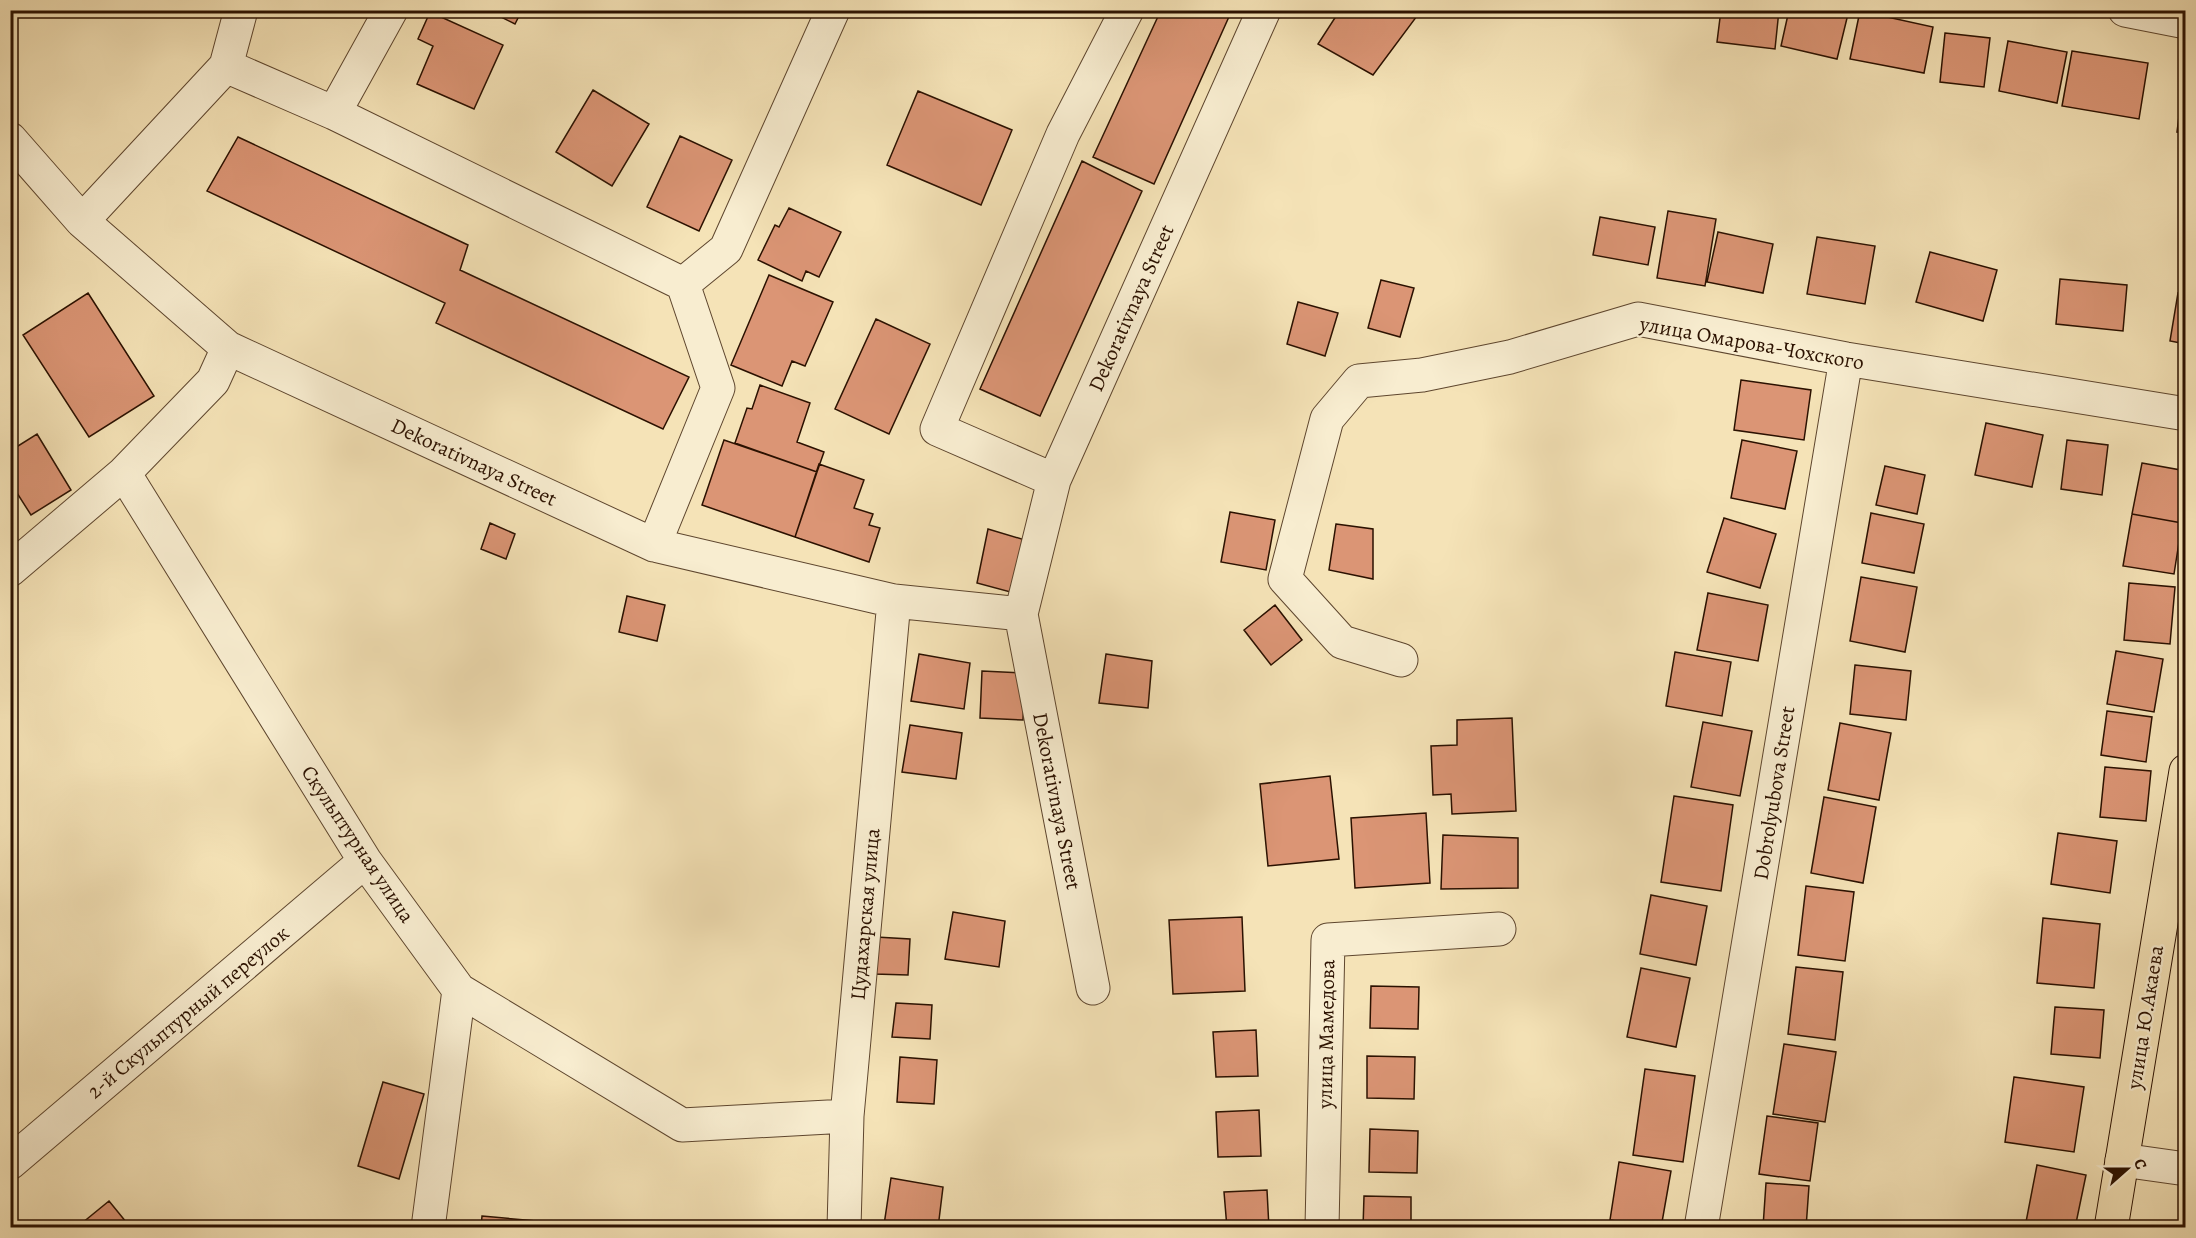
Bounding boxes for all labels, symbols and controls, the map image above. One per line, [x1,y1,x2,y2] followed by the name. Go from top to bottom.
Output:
[1082,220,1180,396] street label: Dekorativnaya Street
[1637,309,1866,377] street label: улица Омарова-Чохского
[387,411,562,513] street label: Dekorativnaya Street
[1746,704,1802,882] street label: Dobrolyubova Street
[1026,710,1088,892] street label: Dekorativnaya Street
[295,760,421,929] street label: Скульптурная улица
[844,827,886,1001] street label: Цудахарская улица
[81,919,295,1105] street label: 2-й Скульптурный переулок
[2120,943,2170,1092] street label: улица Ю.Акаева
[1311,959,1341,1110] street label: улица Мамедова
[2097,1139,2157,1199] north arrow
[2128,1155,2152,1173] text: С

